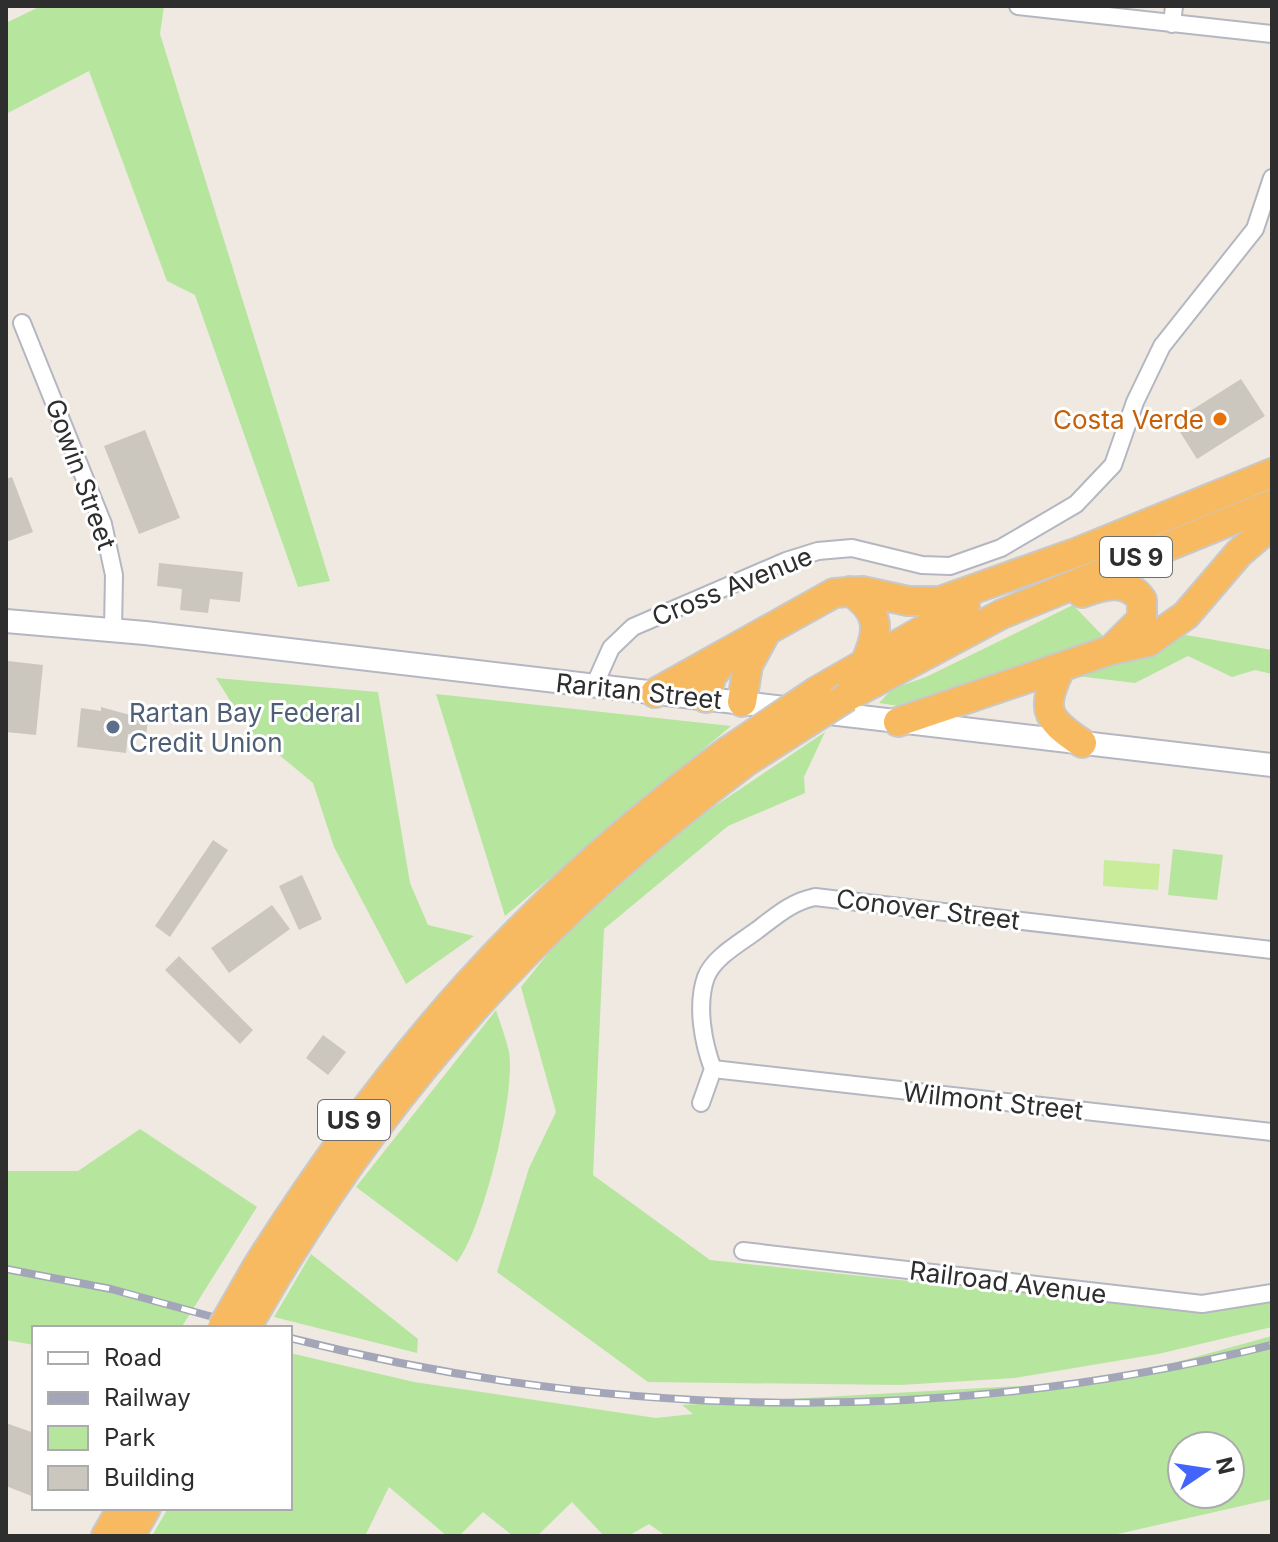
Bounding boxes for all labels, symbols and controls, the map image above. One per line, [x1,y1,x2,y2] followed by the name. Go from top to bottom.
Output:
[39,394,123,554] street label: Gowin Street
[1053,404,1204,435] place label: Costa Verde
[1211,410,1229,428] marker: Costa Verde
[1100,537,1172,577] road number: US 9
[647,540,817,632] street label: Cross Avenue
[554,667,724,715] street label: Raritan Street
[129,697,361,758] place label: Rartan Bay Federal Credit Union
[104,718,122,736] marker: Rartan Bay Federal Credit Union
[834,882,1022,936] street label: Conover Street
[901,1076,1085,1126] street label: Wilmont Street
[318,1100,390,1140] road number: US 9
[908,1255,1108,1309] street label: Railroad Avenue
[32,1326,292,1510] legend
[104,1343,162,1372] text: Road
[104,1383,191,1412] text: Railway
[104,1423,155,1452] text: Park
[1166,1430,1246,1510] north arrow
[1211,1454,1240,1477] text: N
[104,1463,195,1492] text: Building

